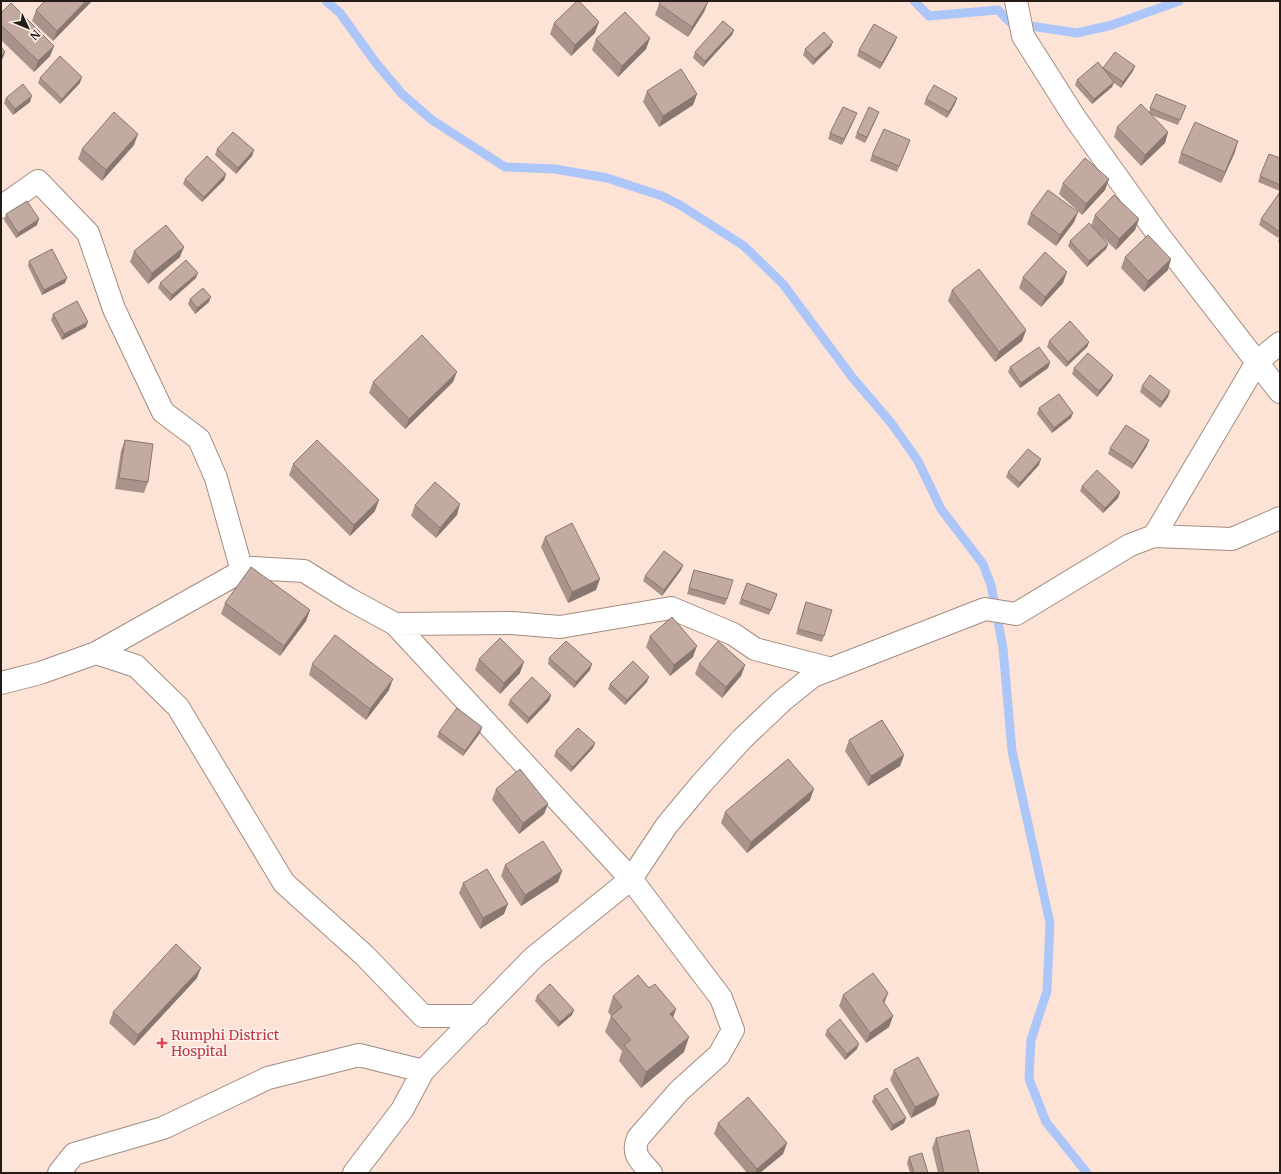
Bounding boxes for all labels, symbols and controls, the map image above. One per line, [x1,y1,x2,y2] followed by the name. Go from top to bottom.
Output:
[8,8,48,48] north arrow
[27,27,43,43] text: N
[171,1026,280,1060] place label: Rumphi District Hospital
[156,1037,168,1049] marker: Rumphi District Hospital

